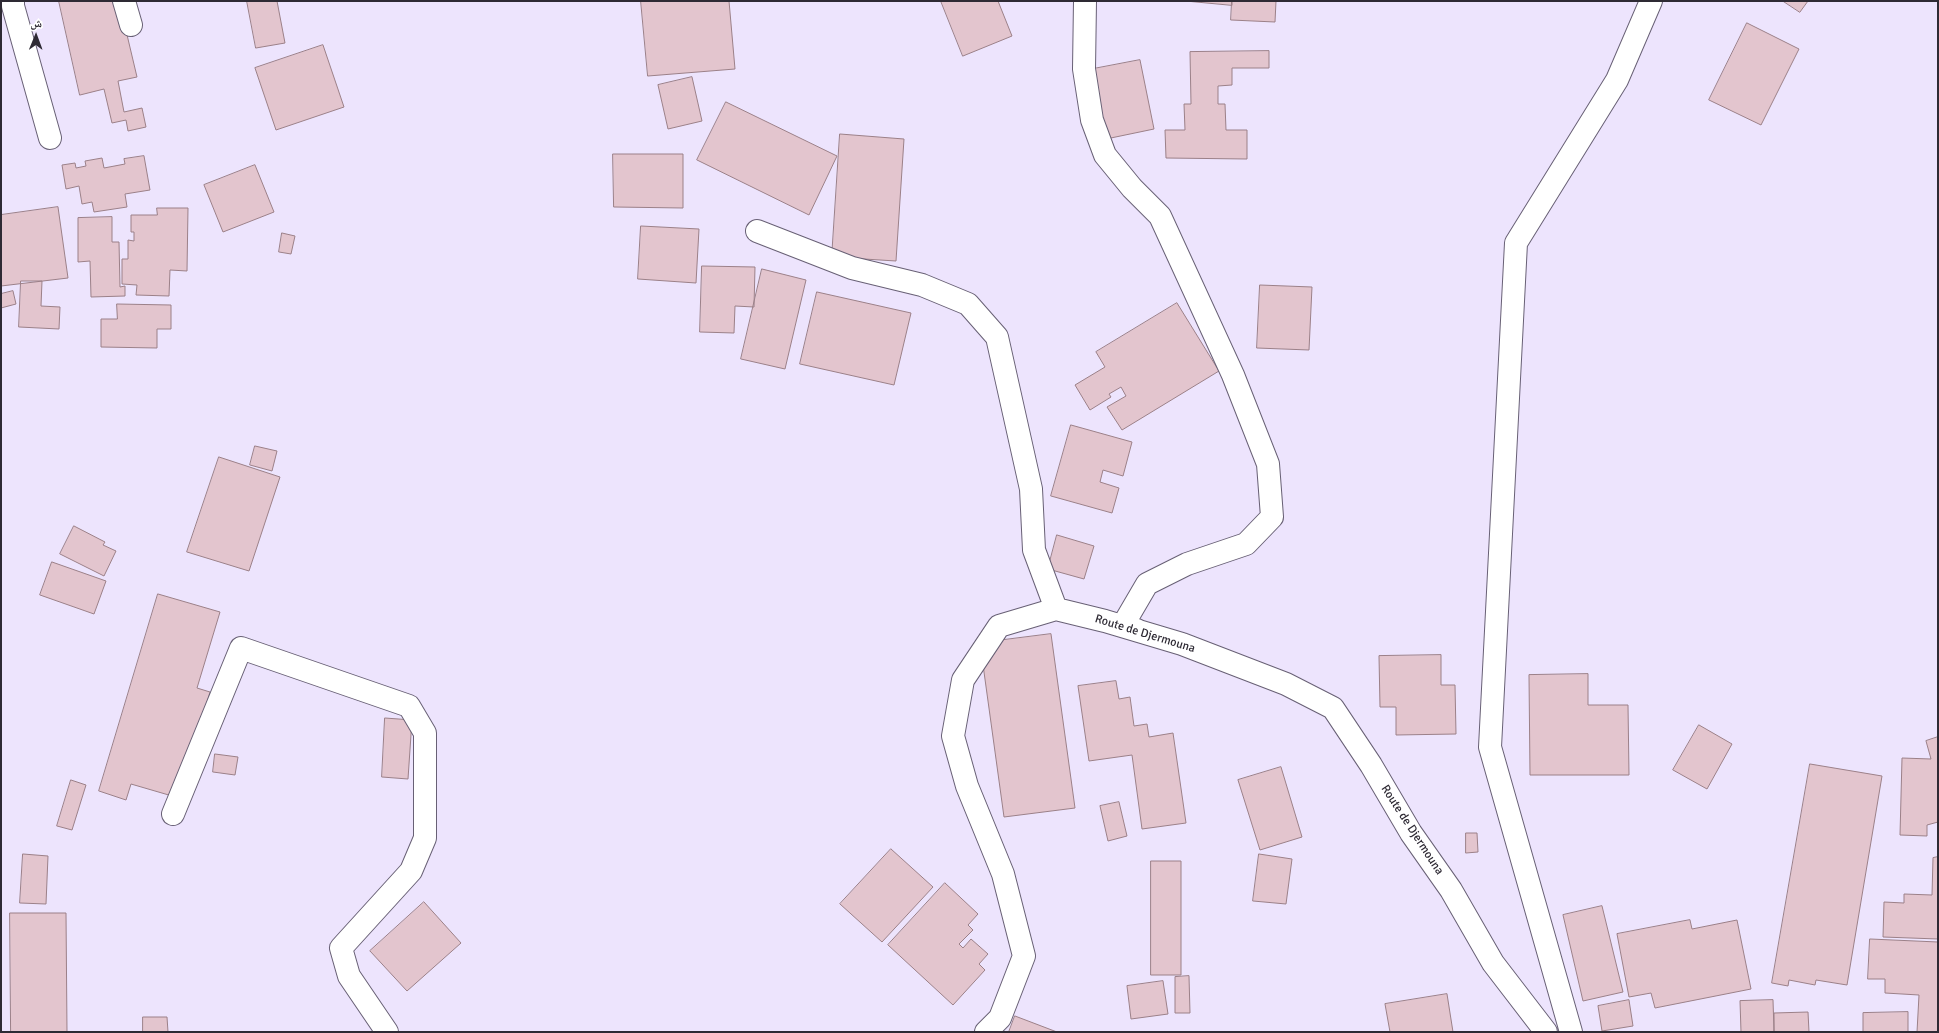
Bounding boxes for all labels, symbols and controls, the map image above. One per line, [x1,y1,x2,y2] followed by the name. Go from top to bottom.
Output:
[16,16,56,56] north arrow
[30,17,42,30] text: ش
[1093,612,1197,656] street label: Route de Djermouna
[1378,782,1446,878] street label: Route de Djermouna

